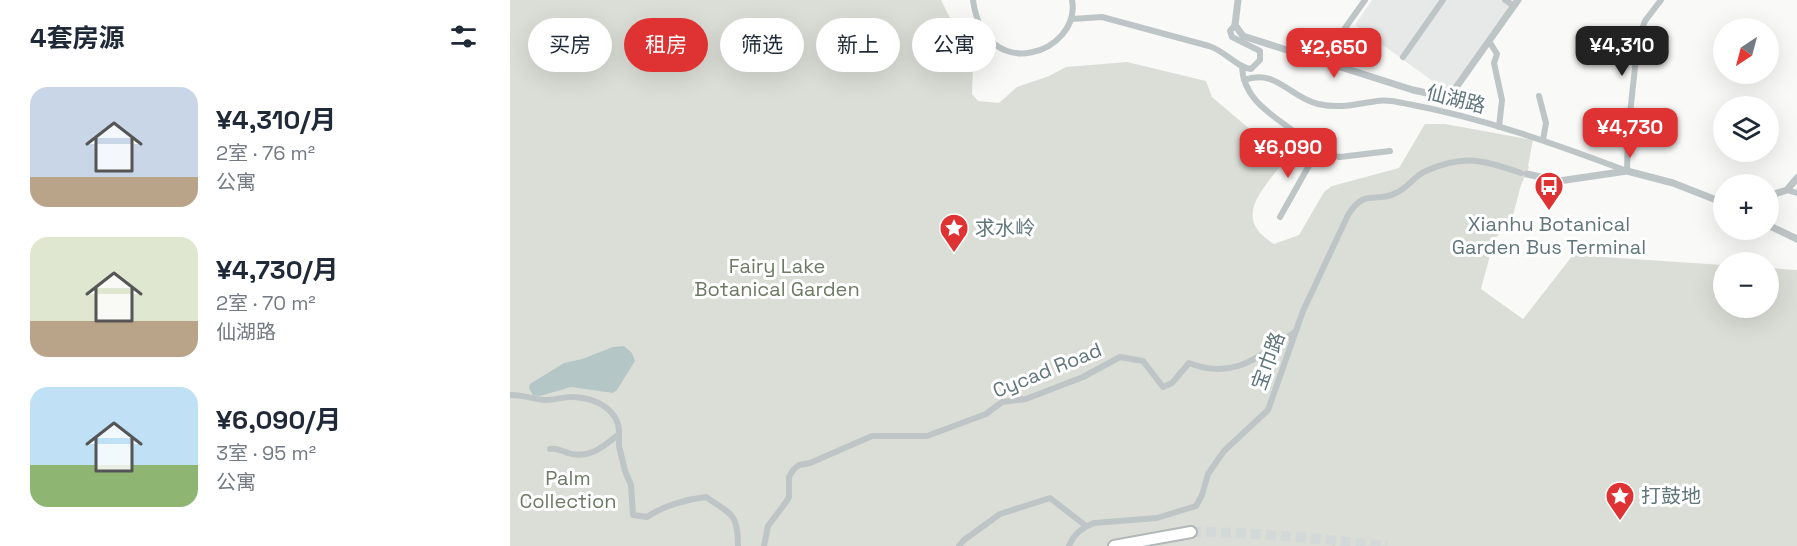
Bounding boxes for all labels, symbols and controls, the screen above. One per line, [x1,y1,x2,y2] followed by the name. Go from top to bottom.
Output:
[528,18,612,72] chip: 买房
[624,18,708,72] chip: 租房
[720,18,804,72] chip: 筛选
[816,18,900,72] chip: 新上
[912,18,996,72] chip: 公寓
[1713,18,1779,84] north arrow
[1713,18,1779,318] map controls
[447,20,480,53] icon: filters
[30,21,125,55] text: 4套房源
[1573,26,1671,77] pin: ¥4,310
[1285,28,1383,79] pin: ¥2,650
[1590,32,1654,58] text: ¥4,310
[1300,34,1368,60] text: ¥2,650
[1424,79,1488,119] street label: 仙湖路
[1713,96,1779,162] button: layers
[216,103,336,137] text: ¥4,310/月
[1581,108,1679,159] pin: ¥4,730
[78,111,150,183] icon: home
[1597,114,1663,140] text: ¥4,730
[1239,128,1337,179] pin: ¥6,090
[1254,134,1322,160] text: ¥6,090
[216,140,315,166] text: 2室 · 76 m²
[216,169,256,195] text: 公寓
[1533,170,1565,212] bus stop icon: Xianhu Botanical Garden Bus Terminal
[1713,174,1779,240] button: +
[1452,211,1646,260] place label: Xianhu Botanical Garden Bus Terminal
[938,212,970,254] place icon: 求水岭
[975,215,1035,241] place label: 求水岭
[1713,252,1779,318] button: −
[216,253,339,287] text: ¥4,730/月
[694,253,860,302] park label: Fairy Lake Botanical Garden
[78,261,150,333] icon: home
[216,290,316,316] text: 2室 · 70 m²
[216,319,276,345] text: 仙湖路
[1246,328,1290,394] street label: 宝巾路
[989,336,1105,404] street label: Cycad Road
[216,403,341,437] text: ¥6,090/月
[78,411,150,483] icon: home
[216,440,316,466] text: 3室 · 95 m²
[519,465,617,514] park label: Palm Collection
[216,469,256,495] text: 公寓
[1604,480,1636,522] place icon: 打鼓地
[1641,483,1701,509] place label: 打鼓地

